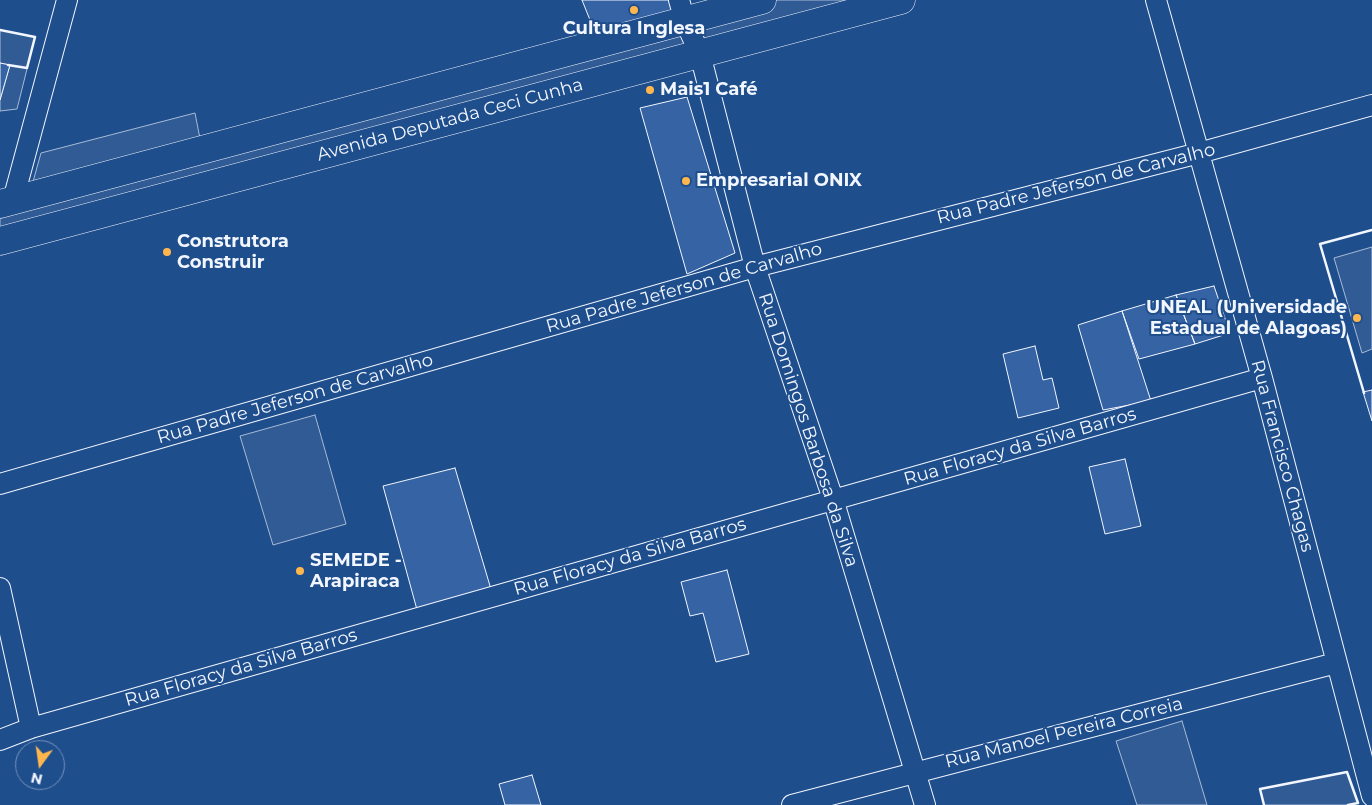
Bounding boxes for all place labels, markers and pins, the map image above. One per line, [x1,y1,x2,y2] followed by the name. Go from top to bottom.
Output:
[628,4,640,16] marker: Cultura Inglesa
[563,18,705,40] place label: Cultura Inglesa
[660,79,758,101] place label: Mais1 Café
[644,84,656,96] marker: Mais1 Café
[696,170,862,192] place label: Empresarial ONIX
[680,175,692,187] marker: Empresarial ONIX
[177,231,289,274] place label: Construtora Construir
[161,246,173,258] marker: Construtora Construir
[1146,297,1347,340] place label: UNEAL (Universidade Estadual de Alagoas)
[1351,312,1363,324] marker: UNEAL (Universidade Estadual de Alagoas)
[310,550,402,592] place label: SEMEDE - Arapiraca
[294,565,306,577] marker: SEMEDE - Arapiraca

